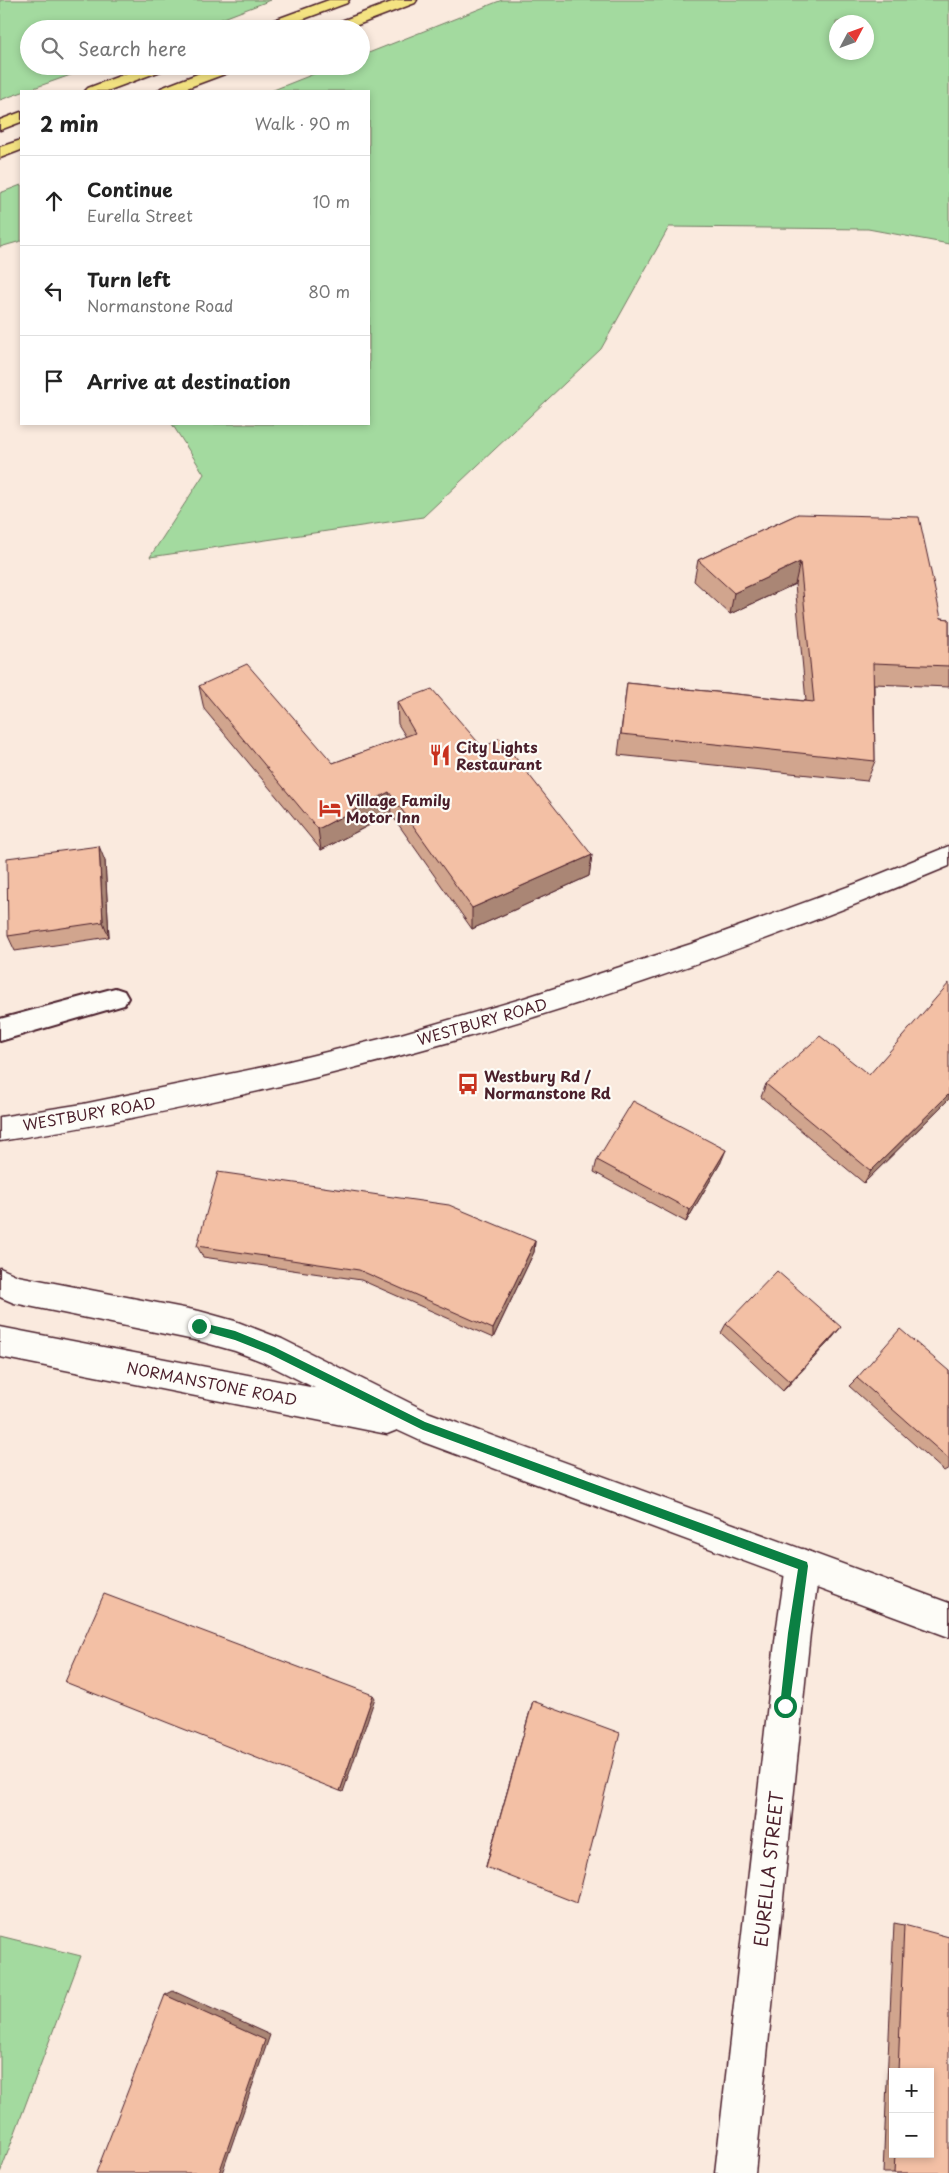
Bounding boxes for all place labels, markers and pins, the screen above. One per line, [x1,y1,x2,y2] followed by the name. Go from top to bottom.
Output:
[456,735,542,775] place label: City Lights Restaurant
[427,742,453,768] restaurant icon: City Lights Restaurant
[346,788,451,828] place label: Village Family Motor Inn
[317,795,343,821] hotel icon: Village Family Motor Inn
[484,1064,611,1104] place label: Westbury Rd / Normanstone Rd
[455,1071,481,1097] bus stop icon: Westbury Rd / Normanstone Rd

